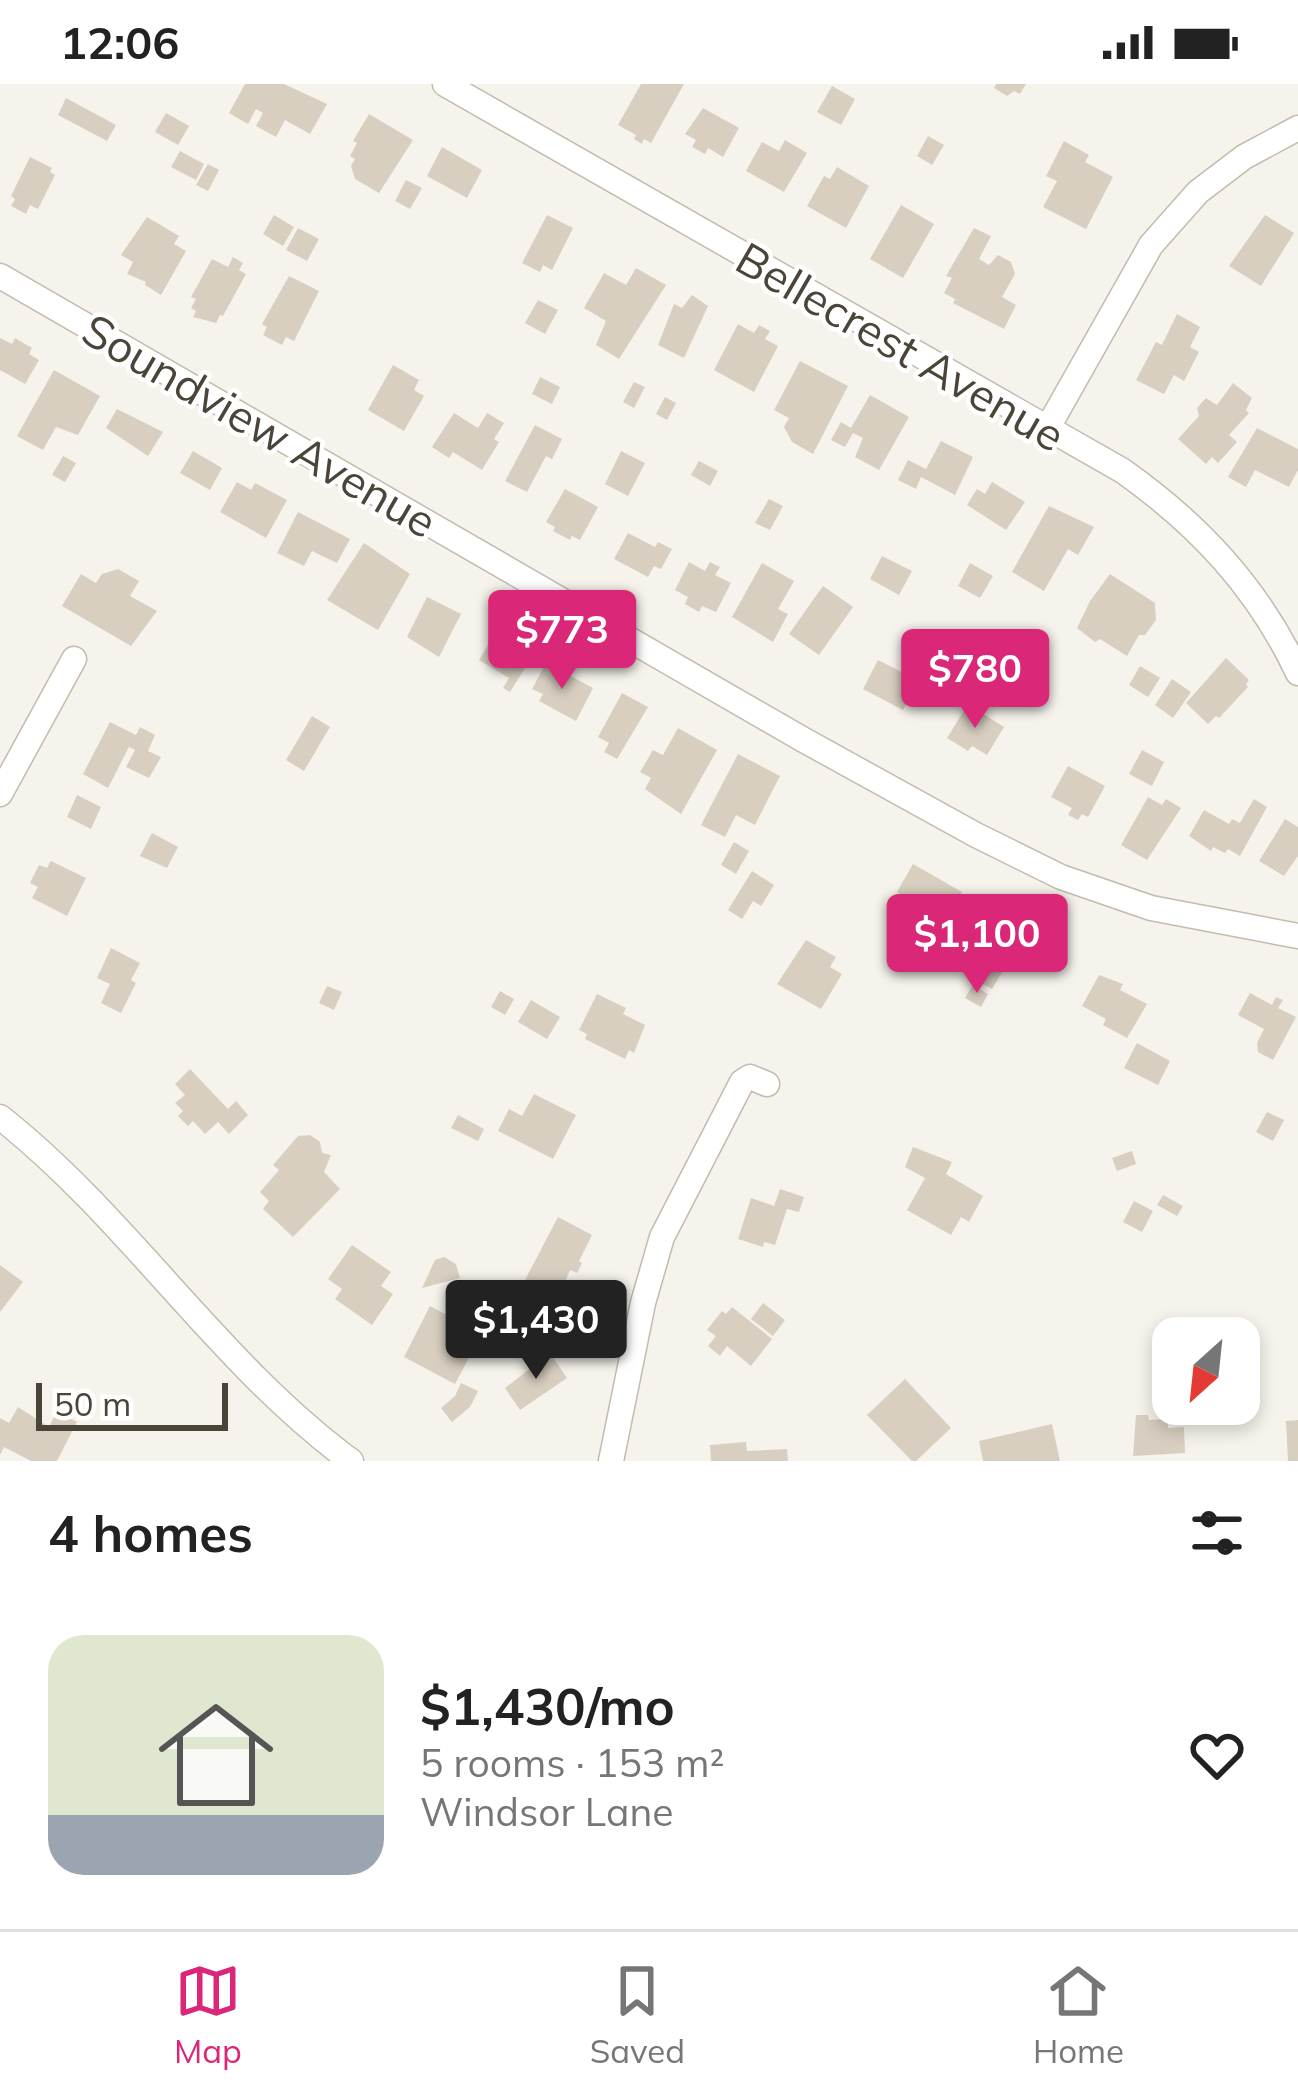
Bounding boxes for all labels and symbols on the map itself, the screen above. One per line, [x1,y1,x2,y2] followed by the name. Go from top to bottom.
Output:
[727,229,1075,463] street label: Bellecrest Avenue
[73,301,447,549] street label: Soundview Avenue
[491,590,633,692] pin: $773
[904,629,1046,731] pin: $780
[879,894,1075,996] pin: $1,100
[438,1280,634,1382] pin: $1,430
[1152,1317,1260,1425] north arrow
[36,1377,228,1430] scale bar

